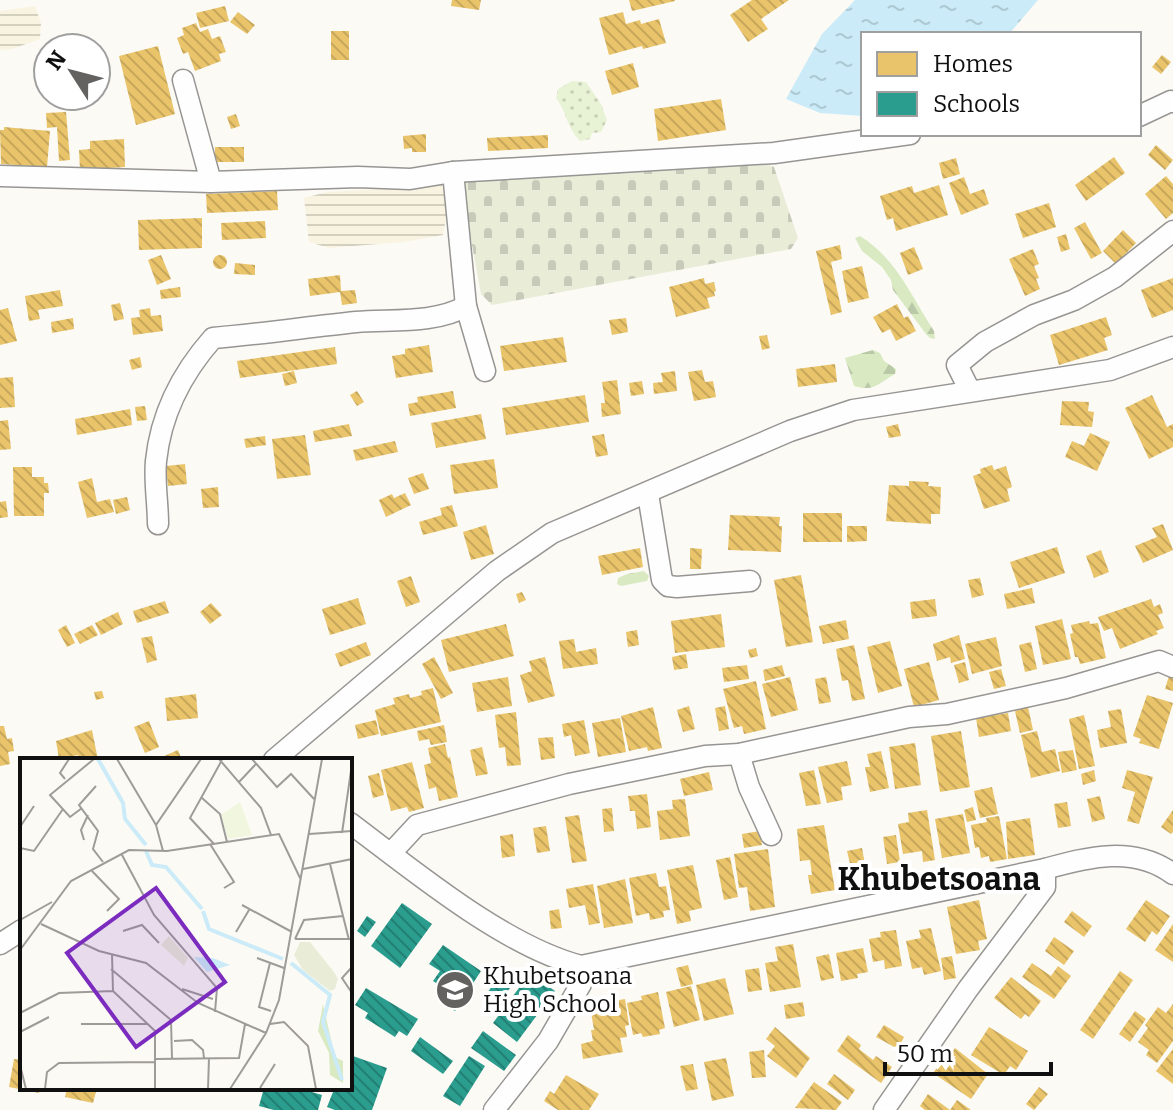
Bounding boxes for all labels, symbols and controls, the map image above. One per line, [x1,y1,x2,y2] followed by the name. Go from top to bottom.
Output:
[32,32,112,112] north arrow
[861,32,1141,136] legend
[40,46,72,75] text: N
[933,50,1013,78] text: Homes
[933,90,1020,118] text: Schools
[20,758,352,1090] inset map
[838,860,1041,898] district label: Khubetsoana
[483,962,632,1018] place label: Khubetsoana High School
[434,969,476,1011] school or university icon: Khubetsoana High School
[885,1026,1051,1076] scale bar
[897,1040,953,1068] text: 50 m

